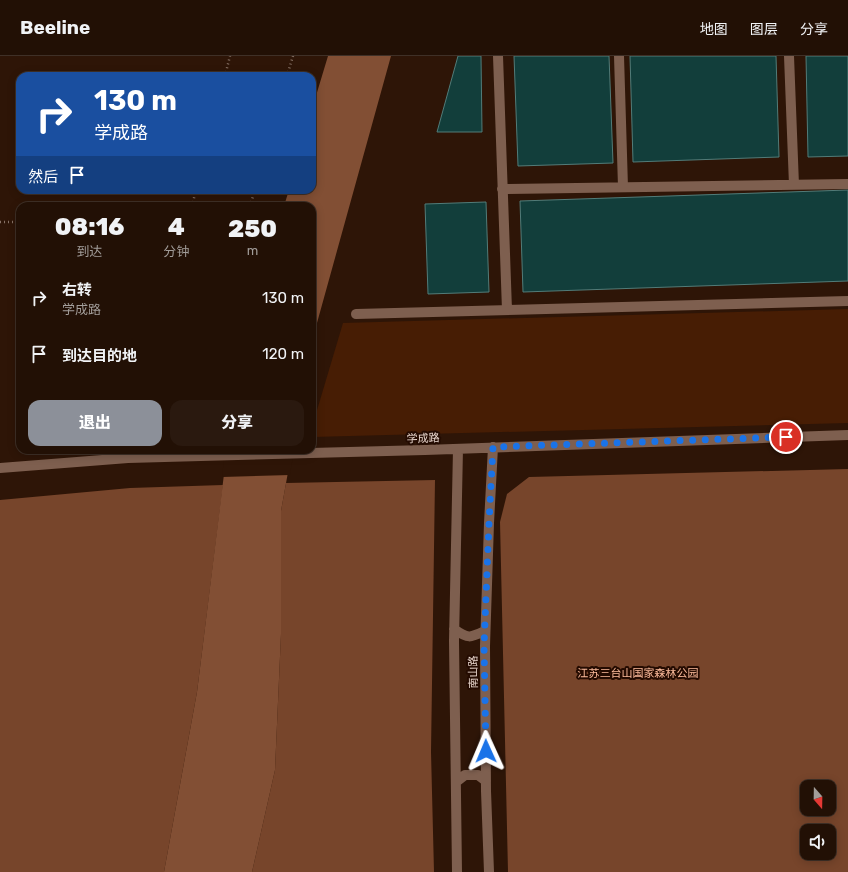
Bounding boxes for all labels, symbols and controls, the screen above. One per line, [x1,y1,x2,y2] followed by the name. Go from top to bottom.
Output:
[20,16,90,39] text: Beeline
[700,21,728,38] text: 地图
[750,21,778,38] text: 图层
[800,21,828,38] text: 分享
[94,84,177,117] text: 130 m
[28,88,80,140] icon: right
[94,122,148,144] text: 学成路
[66,164,88,186] icon: arrive
[28,168,58,186] text: 然后
[55,213,124,241] text: 08:16
[168,213,185,241] text: 4
[228,215,277,243] text: 250
[247,243,258,258] text: m
[77,244,103,259] text: 到达
[163,244,189,259] text: 分钟
[62,281,92,299] text: 右转
[28,287,50,309] icon: right
[262,289,304,307] text: 130 m
[62,302,101,317] text: 学成路
[28,343,50,365] icon: arrive
[262,345,304,363] text: 120 m
[62,347,137,365] text: 到达目的地
[28,400,162,446] button: 退出
[170,400,304,446] button: 分享
[769,420,803,454] pin
[775,426,797,448] icon: arrive
[406,431,440,446] street label: 学成路
[467,655,480,689] street label: 南山路
[578,667,699,680] park label: 江苏三台山国家森林公园
[465,730,507,772] position arrow
[800,780,836,816] north arrow
[800,780,836,860] map controls
[800,824,836,860] button: sound

